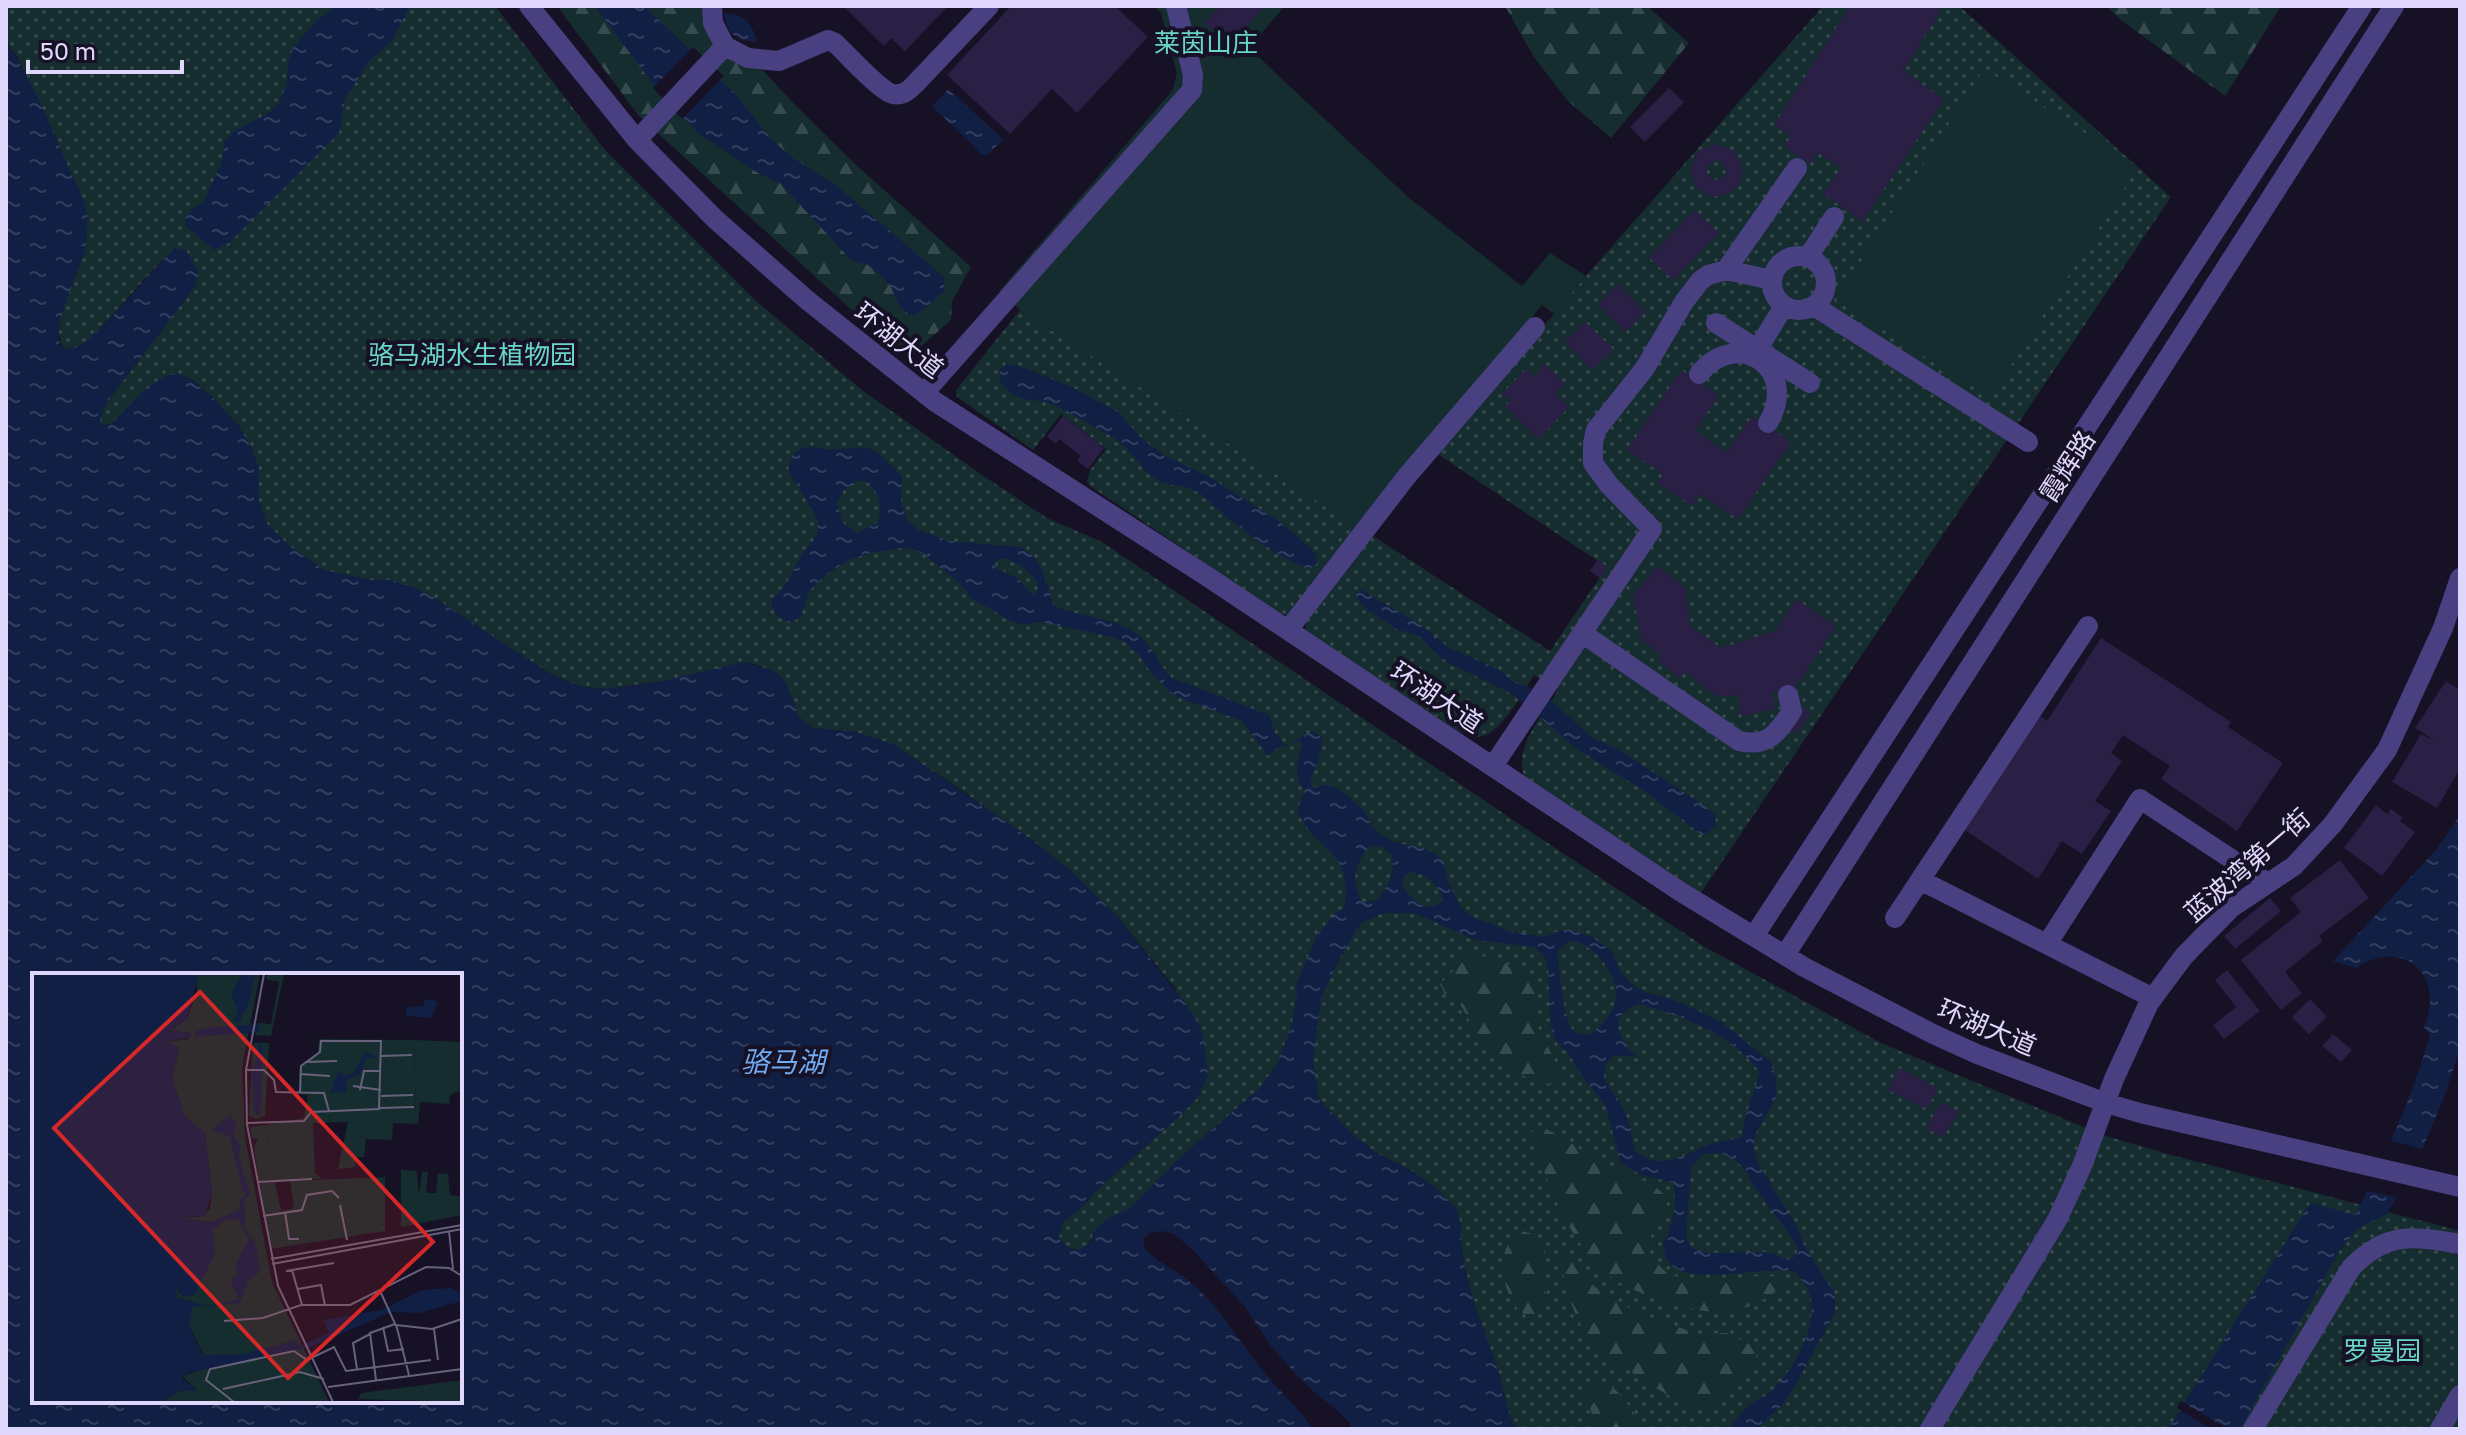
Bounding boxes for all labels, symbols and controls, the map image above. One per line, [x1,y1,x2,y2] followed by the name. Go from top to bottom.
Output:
[28,24,182,74] scale bar
[1154,27,1258,58] park label: 莱茵山庄
[40,36,96,65] text: 50 m
[848,296,950,384] street label: 环湖大道
[368,339,576,370] park label: 骆马湖水生植物园
[2033,425,2101,507] street label: 霞辉路
[1385,655,1489,739] street label: 环湖大道
[2178,802,2316,928] street label: 蓝波湾第一街
[32,973,462,1403] inset map
[1933,992,2041,1062] street label: 环湖大道
[741,1045,829,1078] water label: 骆马湖
[2343,1335,2421,1366] park label: 罗曼园

